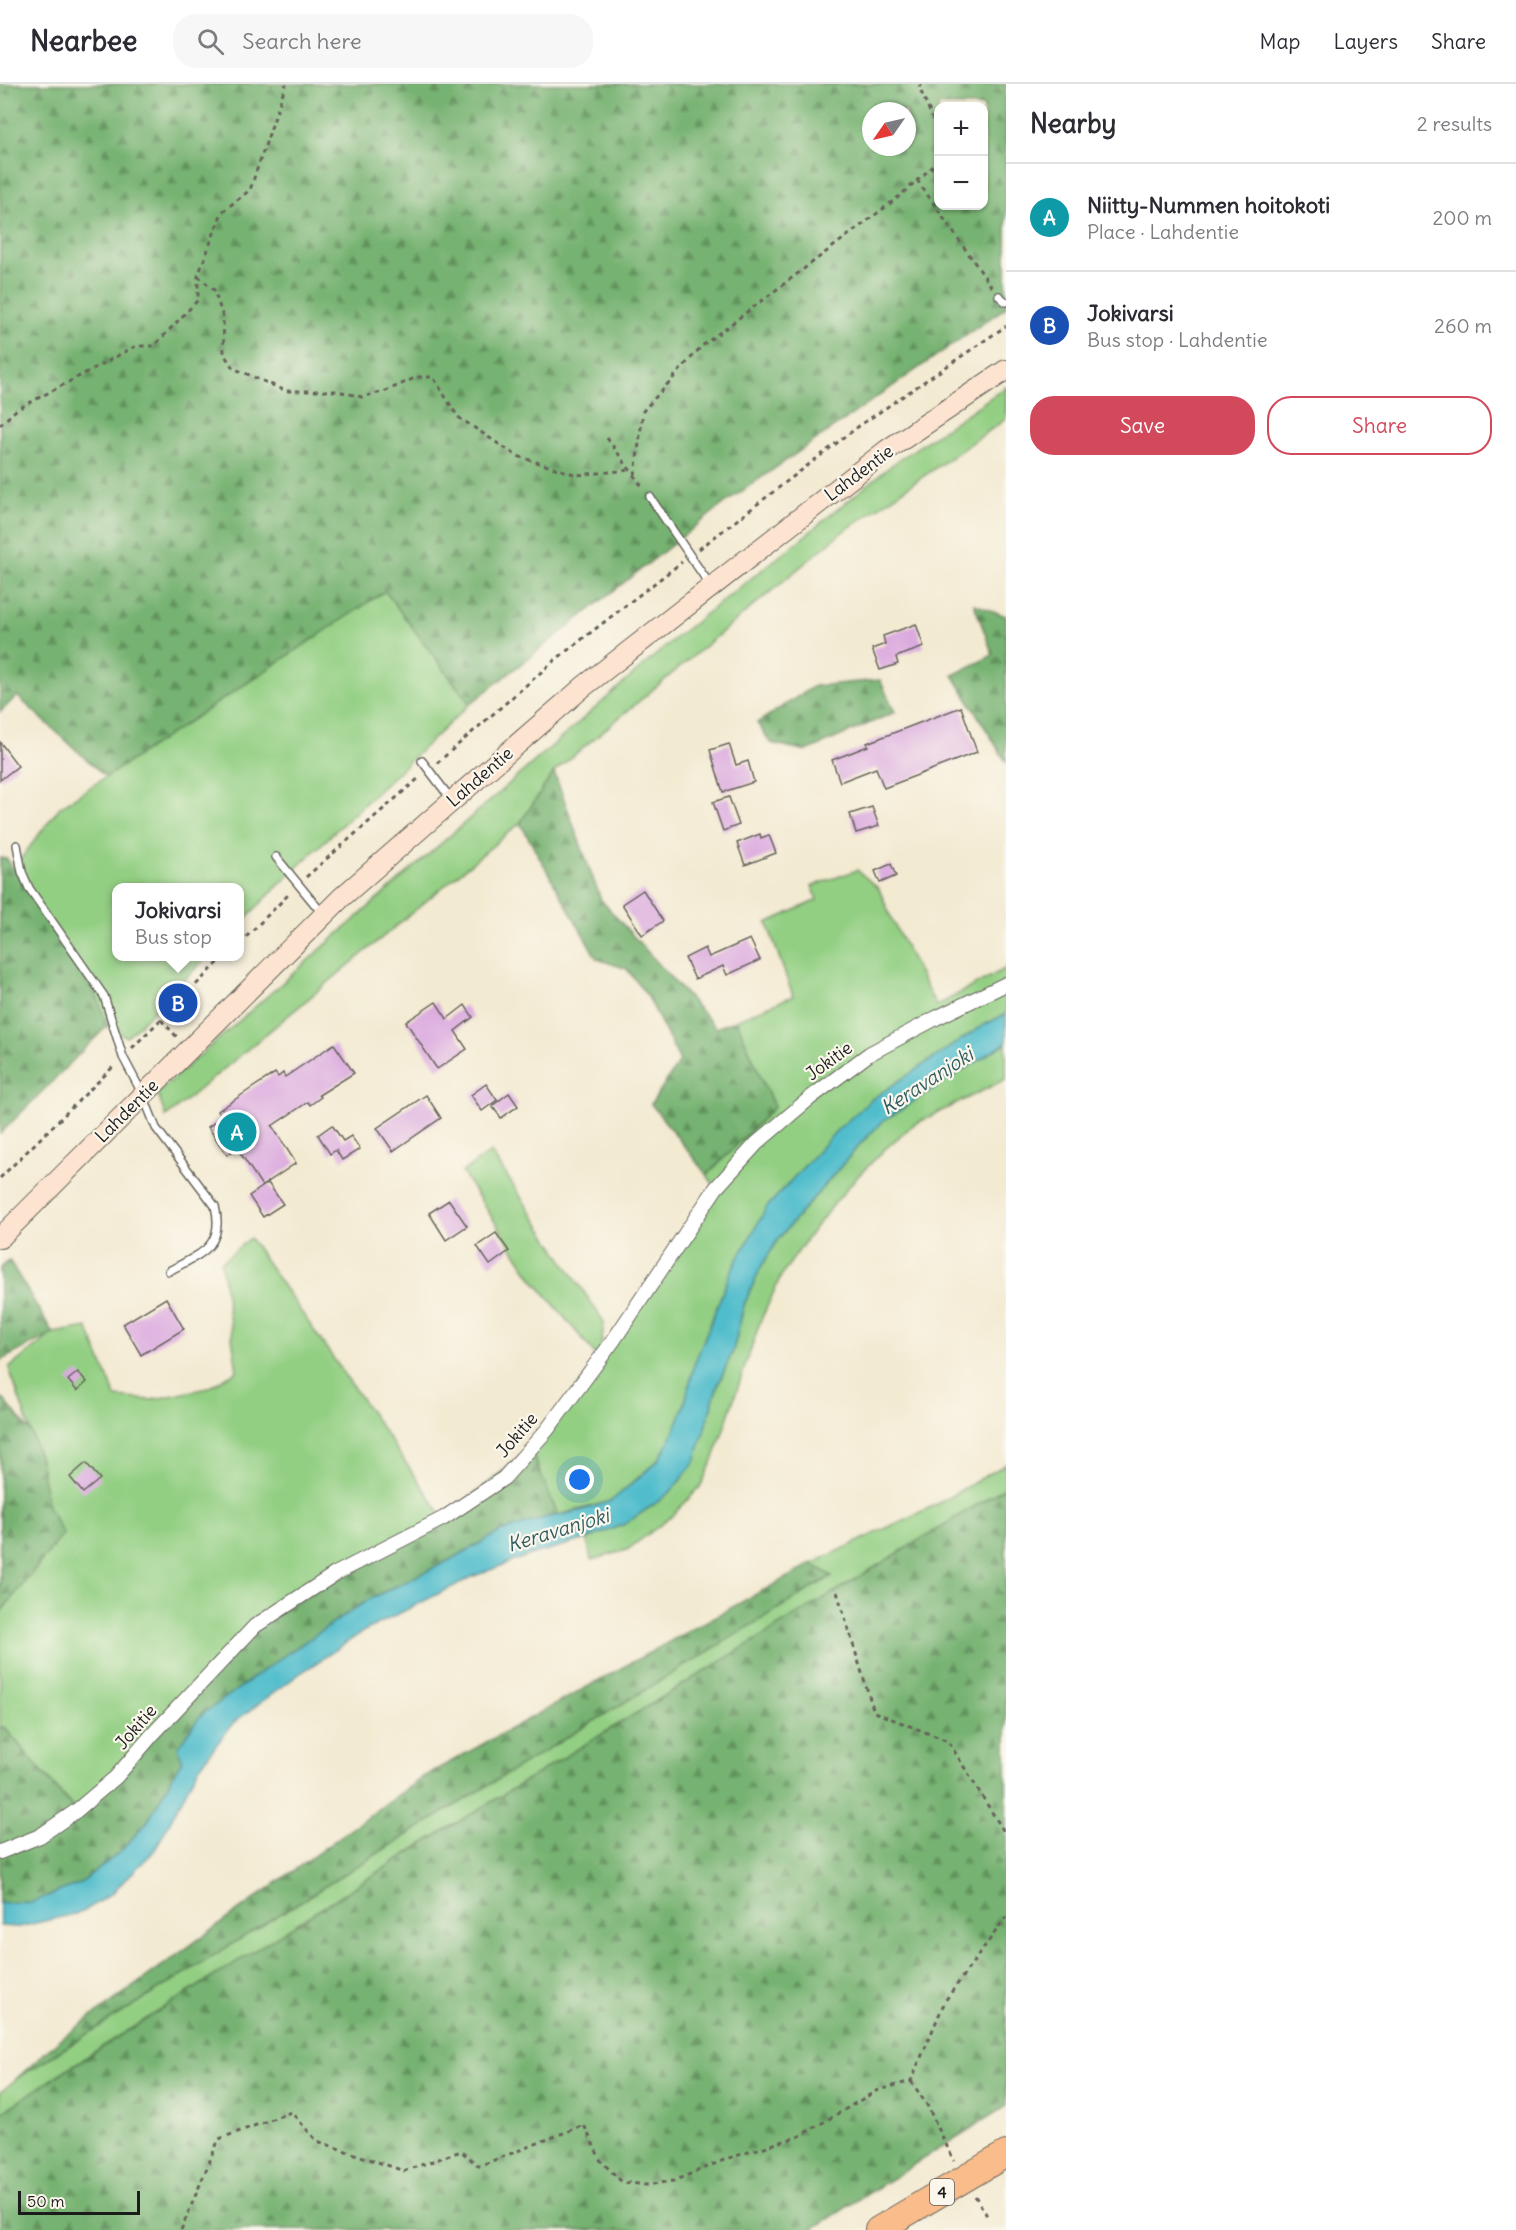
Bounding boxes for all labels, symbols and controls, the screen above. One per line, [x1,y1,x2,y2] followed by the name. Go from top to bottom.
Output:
[173,14,593,68] search box
[30,23,137,59] text: Nearbee
[194,25,227,58] icon: search
[242,27,362,55] text: Search here
[1260,28,1300,55] text: Map
[1333,28,1398,55] text: Layers
[1431,28,1486,55] text: Share
[862,102,916,156] north arrow
[934,102,988,210] map controls
[934,102,988,156] button: +
[1030,107,1116,140] text: Nearby
[1417,111,1492,136] text: 2 results
[934,156,988,210] button: −
[1087,191,1330,219] text: Niitty-Nummen hoitokoti
[1043,205,1056,230] text: A
[1432,205,1492,230] text: 200 m
[1087,219,1239,244] text: Place · Lahdentie
[1087,299,1174,327] text: Jokivarsi
[1043,313,1056,338] text: B
[1434,313,1492,338] text: 260 m
[1087,327,1268,352] text: Bus stop · Lahdentie
[1030,396,1255,455] button: Save
[1267,396,1492,455] button: Share
[820,439,898,506] street label: Lahdentie
[442,742,518,812] street label: Lahdentie
[112,883,244,961] popup
[135,896,221,924] text: Jokivarsi
[135,924,212,949] text: Bus stop
[158,980,198,1026] pin: B
[801,1036,857,1085] street label: Jokitie
[876,1040,980,1120] water label: Keravanjoki
[90,1074,163,1147] street label: Lahdentie
[218,1110,256,1154] pin: A
[491,1407,542,1462] street label: Jokitie
[565,1465,594,1494] your location
[504,1501,614,1557] water label: Keravanjoki
[110,1699,161,1754] street label: Jokitie
[930,2179,954,2205] road number: 4
[18,2188,140,2216] scale bar
[27,2191,65,2211] text: 50 m

